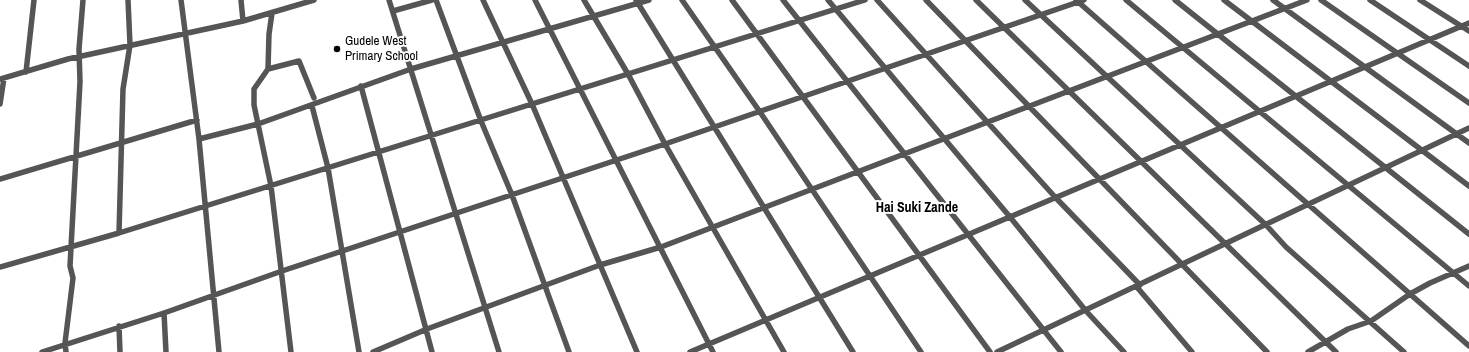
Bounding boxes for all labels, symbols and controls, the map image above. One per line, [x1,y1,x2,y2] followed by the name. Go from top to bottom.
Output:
[345,34,418,65] place label: Gudele West Primary School
[332,44,342,54] marker: Gudele West Primary School
[876,200,958,216] district label: Hai Suki Zande

